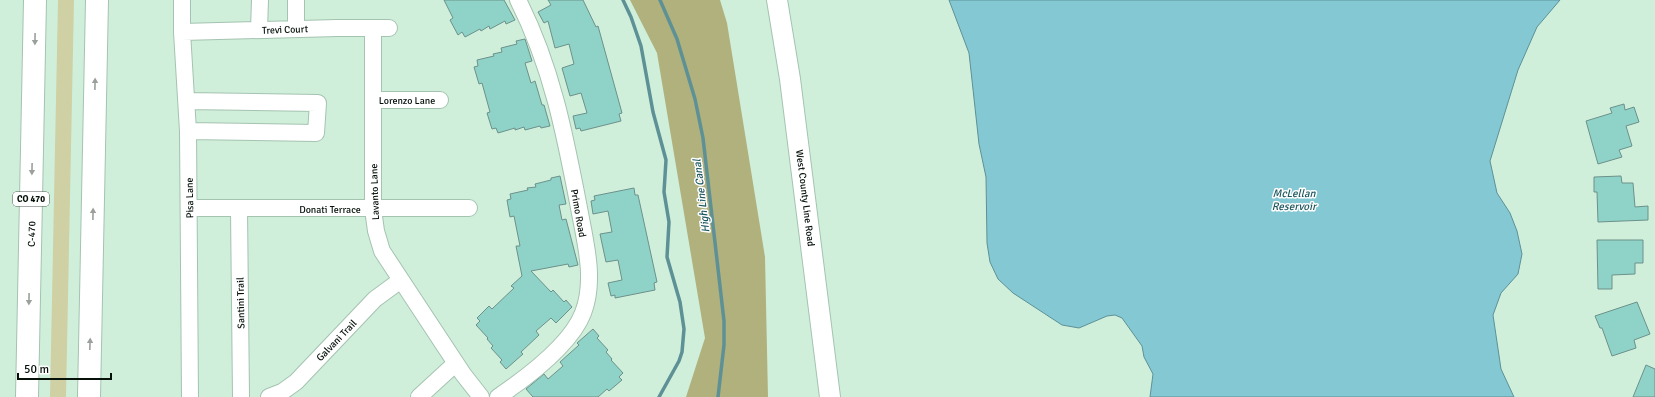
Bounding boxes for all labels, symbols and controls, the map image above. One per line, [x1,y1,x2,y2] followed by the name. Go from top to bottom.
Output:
[262,23,309,37] street label: Trevi Court
[32,33,38,46] one-way arrow
[92,78,99,90] one-way arrow
[379,95,435,107] street label: Lorenzo Lane
[793,149,817,247] street label: West County Line Road
[690,158,712,233] water label: High Line Canal
[29,163,35,176] one-way arrow
[368,163,382,220] street label: Lavanto Lane
[184,178,196,218] street label: Pisa Lane
[1272,187,1318,213] water label: McLellan Reservoir
[568,188,588,238] street label: Primo Road
[13,192,49,206] road number: CO 470
[299,204,361,216] street label: Donati Terrace
[90,207,96,220] one-way arrow
[26,221,38,247] street label: C-470
[235,277,247,329] street label: Santini Trail
[26,293,32,306] one-way arrow
[314,317,360,364] street label: Galvani Trail
[87,337,93,350] one-way arrow
[18,355,111,381] scale bar
[24,362,49,377] text: 50 m

